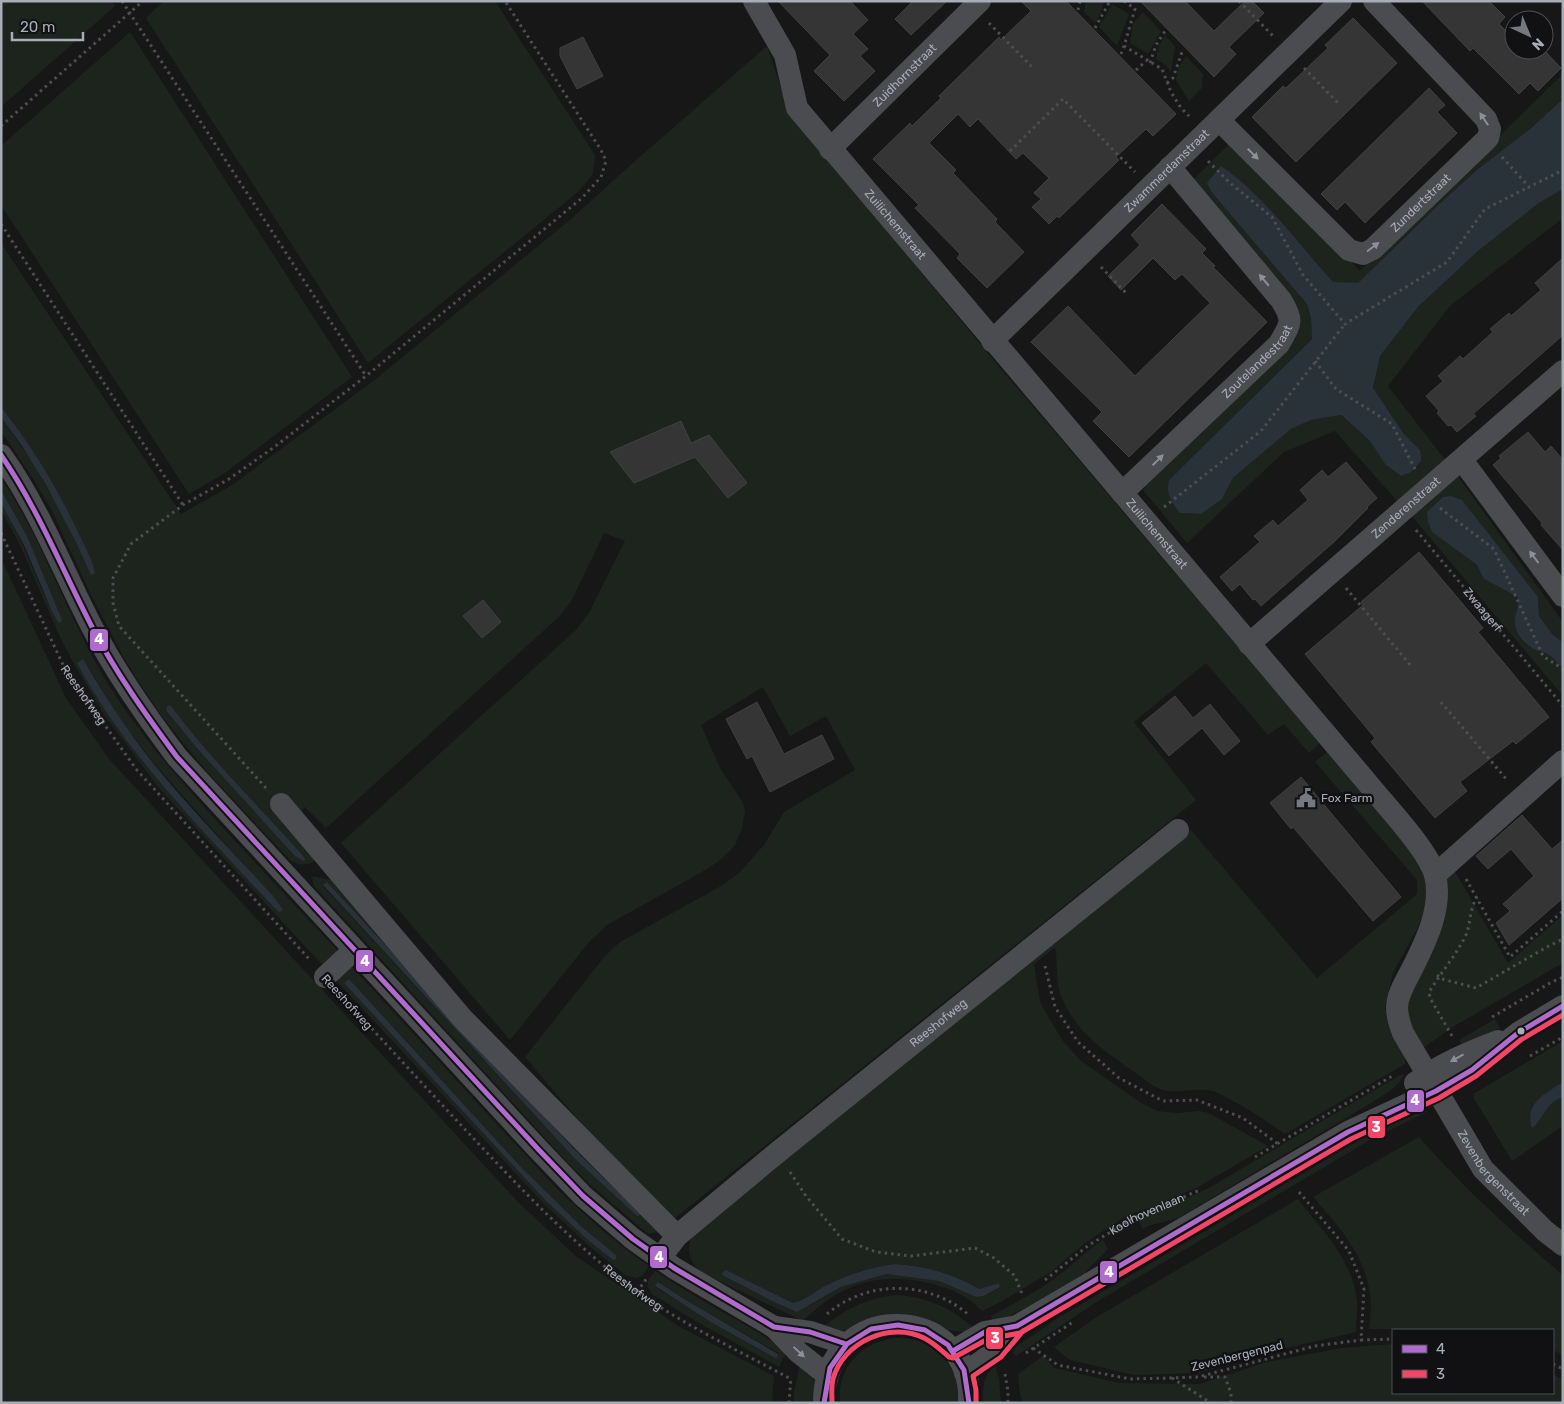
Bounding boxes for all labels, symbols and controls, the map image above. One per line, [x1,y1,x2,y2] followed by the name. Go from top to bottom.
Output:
[12,10,84,42] scale bar
[1504,10,1554,60] north arrow
[20,18,55,36] text: 20 m
[1528,34,1547,54] text: N
[870,41,940,110] street label: Zuidhornstraat
[1479,112,1489,126] one-way arrow
[1121,126,1212,215] street label: Zwammerdamstraat
[1247,148,1259,160] one-way arrow
[1388,171,1454,235] street label: Zundertstraat
[862,186,929,263] street label: Zuilichemstraat
[1366,242,1379,253] one-way arrow
[1258,273,1269,286] one-way arrow
[1219,323,1295,401] street label: Zoutelandestraat
[1151,454,1163,466] one-way arrow
[1369,474,1443,541] street label: Zenderenstraat
[1123,496,1191,572] street label: Zuilichemstraat
[1528,551,1539,564] one-way arrow
[1460,585,1505,635] street label: Zwaagerf
[89,628,109,652] line badge: 4
[94,631,104,648] text: 4
[58,662,109,727] street label: Reeshofweg
[1295,787,1317,809] public building icon: Fox Farm
[1321,791,1373,805] place label: Fox Farm
[355,949,374,973] line badge: 4
[360,953,370,970] text: 4
[319,972,375,1032] street label: Reeshofweg
[907,996,970,1050] street label: Reeshofweg
[1516,1026,1526,1036] unlabelled marker
[1449,1054,1464,1062] one-way arrow
[1406,1089,1425,1113] line badge: 4
[1410,1092,1420,1109] text: 4
[1367,1115,1386,1139] line badge: 3
[1371,1119,1381,1136] text: 3
[1455,1127,1532,1218] street label: Zevenbergenstraat
[1107,1190,1186,1238] street label: Koolhovenlaan
[649,1245,668,1269] line badge: 4
[654,1249,664,1266] text: 4
[1099,1260,1118,1284] line badge: 4
[601,1261,665,1314] street label: Reeshofweg
[1104,1264,1114,1281] text: 4
[985,1326,1004,1350] line badge: 3
[1392,1329,1554,1394] legend
[990,1330,1000,1347] text: 3
[1190,1338,1284,1374] street label: Zevenbergenpad
[1436,1340,1445,1358] text: 4
[793,1347,806,1358] one-way arrow
[1436,1365,1445,1383] text: 3

